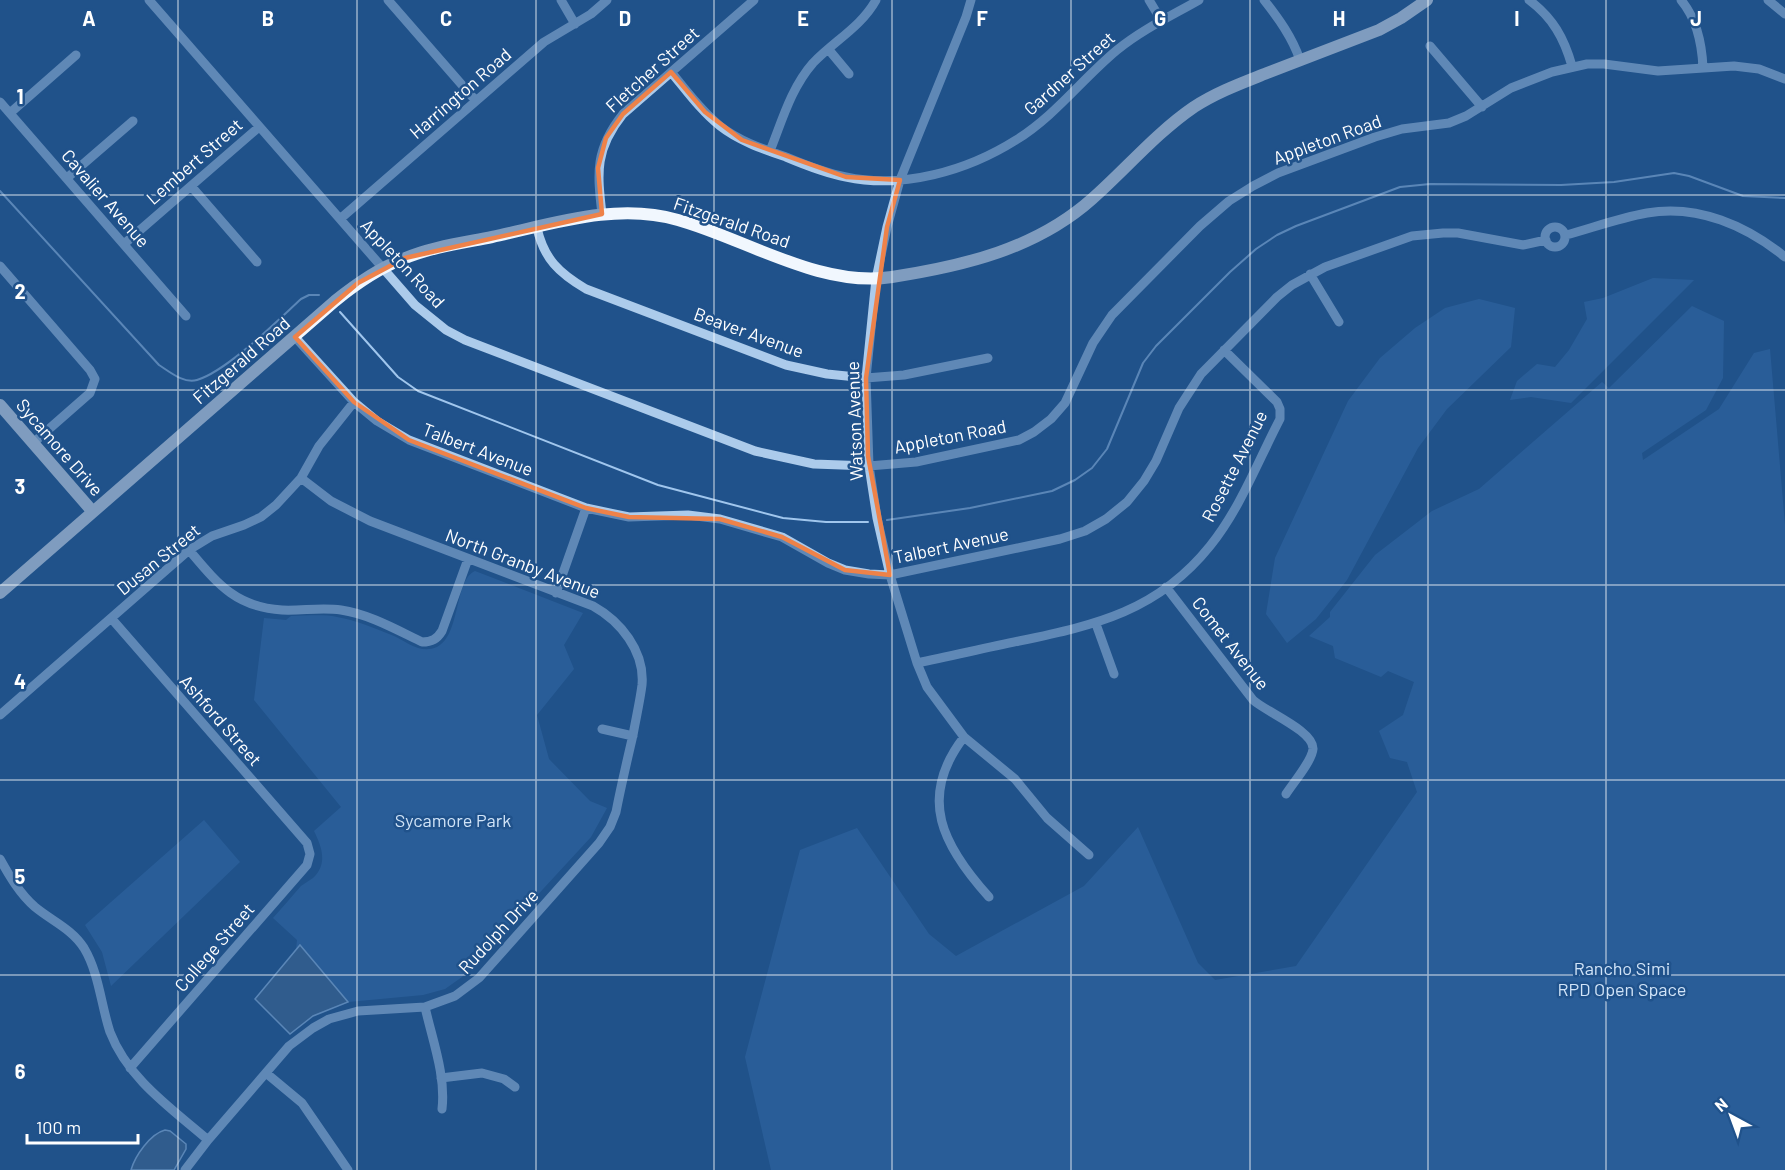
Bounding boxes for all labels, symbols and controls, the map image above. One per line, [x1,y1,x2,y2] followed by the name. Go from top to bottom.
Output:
[82,6,96,30] text: A
[262,6,274,30] text: B
[440,6,452,30] text: C
[619,6,631,30] text: D
[797,6,809,30] text: E
[976,6,988,30] text: F
[1154,6,1166,30] text: G
[1333,6,1345,30] text: H
[1514,6,1520,30] text: I
[1690,6,1702,30] text: J
[601,21,703,117] street label: Fletcher Street
[1019,26,1119,120] street label: Gardner Street
[405,43,515,143] street label: Harrington Road
[16,84,24,108] text: 1
[1270,109,1384,169] street label: Appleton Road
[141,113,247,209] street label: Lembert Street
[57,144,155,252] street label: Cavalier Avenue
[671,192,793,252] street label: Fitzgerald Road
[356,214,450,312] street label: Appleton Road
[14,279,26,303] text: 2
[691,302,807,362] street label: Beaver Avenue
[188,312,294,408] street label: Fitzgerald Road
[841,361,867,481] street label: Watson Avenue
[12,394,108,500] street label: Sycamore Drive
[1196,407,1272,525] street label: Rosette Avenue
[892,414,1008,458] street label: Appleton Road
[420,418,536,480] street label: Talbert Avenue
[15,474,25,498] text: 3
[112,519,204,599] street label: Dusan Street
[892,522,1010,568] street label: Talbert Avenue
[443,523,603,603] street label: North Granby Avenue
[1188,592,1274,694] street label: Comet Avenue
[14,669,26,693] text: 4
[175,670,267,770] street label: Ashford Street
[395,809,511,831] park label: Sycamore Park
[15,864,26,888] text: 5
[453,884,543,978] street label: Rudolph Drive
[169,898,259,996] street label: College Street
[1558,957,1686,1000] park label: Rancho Simi RPD Open Space
[15,1059,26,1083] text: 6
[1701,1086,1761,1146] north arrow
[1711,1094,1731,1115] text: N
[27,1107,138,1145] scale bar
[36,1116,81,1138] text: 100 m

